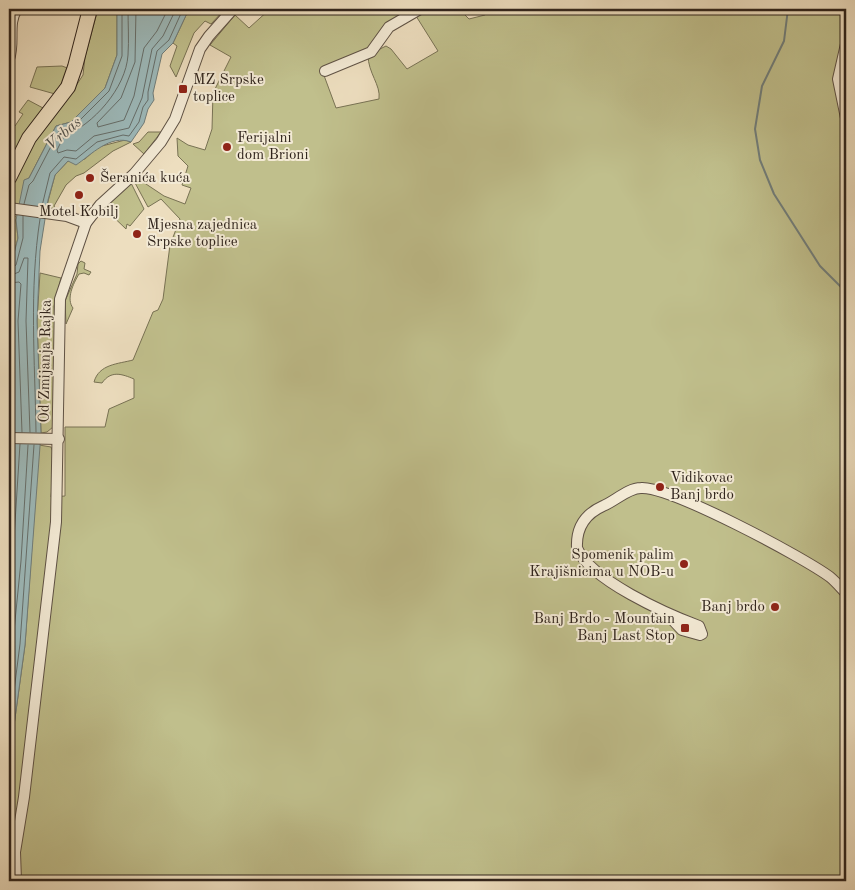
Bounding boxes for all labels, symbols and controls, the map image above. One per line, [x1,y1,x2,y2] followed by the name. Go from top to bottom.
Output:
[193,73,264,105] place label: MZ Srpske toplice
[177,83,189,95] marker: MZ Srpske toplice
[43,114,85,154] water label: Vrbas
[237,131,309,163] place label: Ferijalni dom Brioni
[221,141,233,153] marker: Ferijalni dom Brioni
[100,168,190,186] place label: Šeranića kuća
[84,172,96,184] marker: Šeranića kuća
[73,189,85,201] marker: Motel Kobilj
[39,205,119,220] place label: Motel Kobilj
[147,218,258,250] place label: Mjesna zajednica Srpske toplice
[131,228,143,240] marker: Mjesna zajednica Srpske toplice
[37,299,55,423] street label: Od Zmijanja Rajka
[670,471,734,503] place label: Vidikovac Banj brdo
[654,481,666,493] marker: Vidikovac Banj brdo
[529,548,674,580] place label: Spomenik palim Krajišnicima u NOB-u
[678,558,690,570] marker: Spomenik palim Krajišnicima u NOB-u
[701,600,765,615] place label: Banj brdo
[769,601,781,613] marker: Banj brdo
[533,612,675,644] place label: Banj Brdo - Mountain Banj Last Stop
[679,622,691,634] marker: Banj Brdo - Mountain Banj Last Stop

